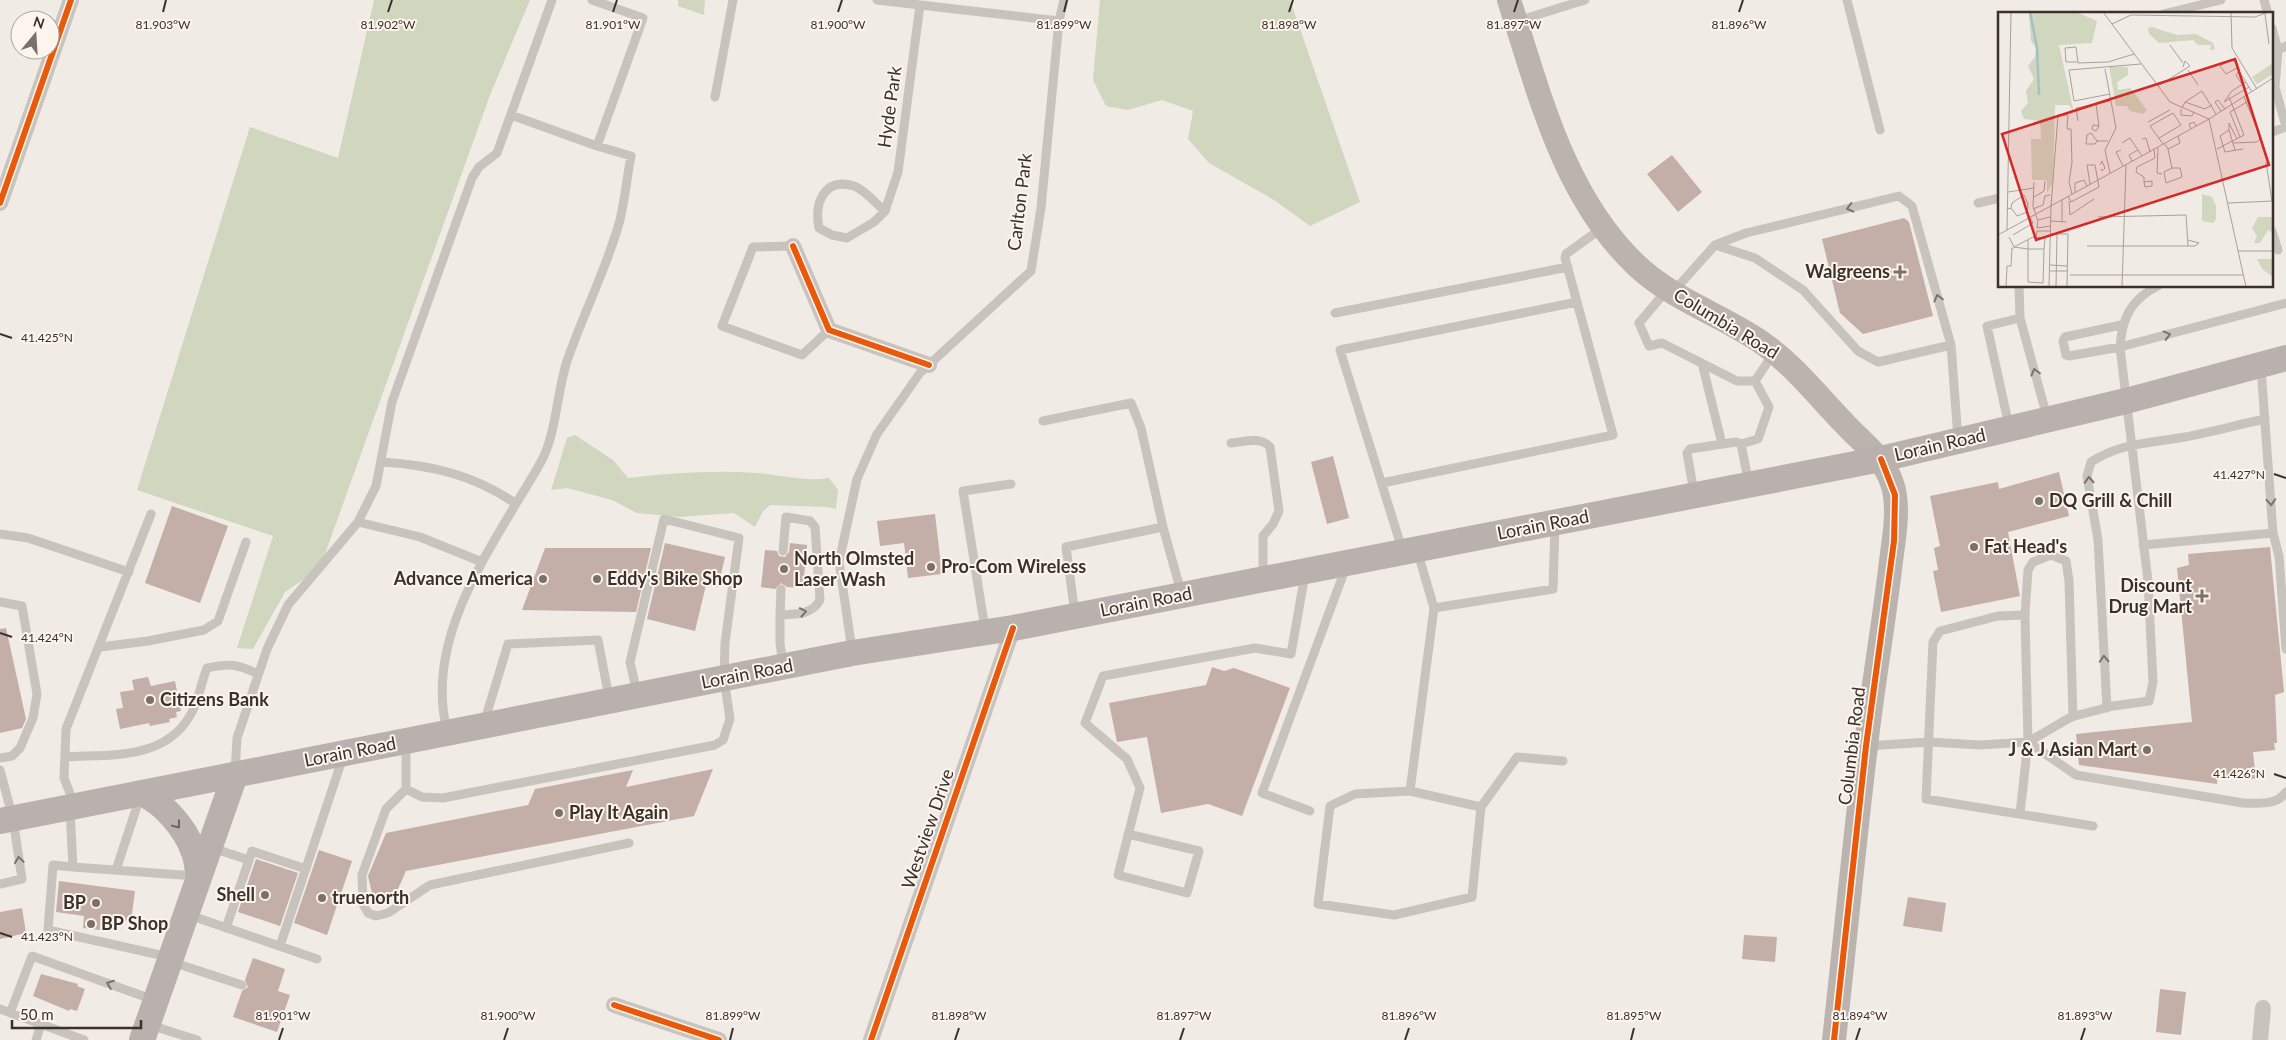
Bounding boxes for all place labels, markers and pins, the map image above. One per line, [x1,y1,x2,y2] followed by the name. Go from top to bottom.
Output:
[1805,260,1890,282] place label: Walgreens
[1894,266,1906,278] marker: Walgreens
[2049,489,2172,511] place label: DQ Grill & Chill
[2033,495,2045,507] marker: DQ Grill & Chill
[1984,535,2067,557] place label: Fat Head's
[1968,541,1980,553] marker: Fat Head's
[794,547,914,590] place label: North Olmsted Laser Wash
[941,555,1086,577] place label: Pro-Com Wireless
[925,561,937,573] marker: Pro-Com Wireless
[778,563,790,575] marker: North Olmsted Laser Wash
[393,567,533,589] place label: Advance America
[607,567,743,589] place label: Eddy's Bike Shop
[537,573,549,585] marker: Advance America
[591,573,603,585] marker: Eddy's Bike Shop
[2108,574,2192,617] place label: Discount Drug Mart
[2196,590,2208,602] marker: Discount Drug Mart
[160,688,269,710] place label: Citizens Bank
[144,694,156,706] marker: Citizens Bank
[2009,738,2137,760] place label: J & J Asian Mart
[2141,744,2153,756] marker: J & J Asian Mart
[569,801,668,823] place label: Play It Again
[553,807,565,819] marker: Play It Again
[217,883,255,905] place label: Shell
[332,886,409,908] place label: truenorth
[259,889,271,901] marker: Shell
[63,891,86,913] place label: BP
[316,892,328,904] marker: truenorth
[90,897,102,909] marker: BP
[101,912,168,934] place label: BP Shop
[85,918,97,930] marker: BP Shop

